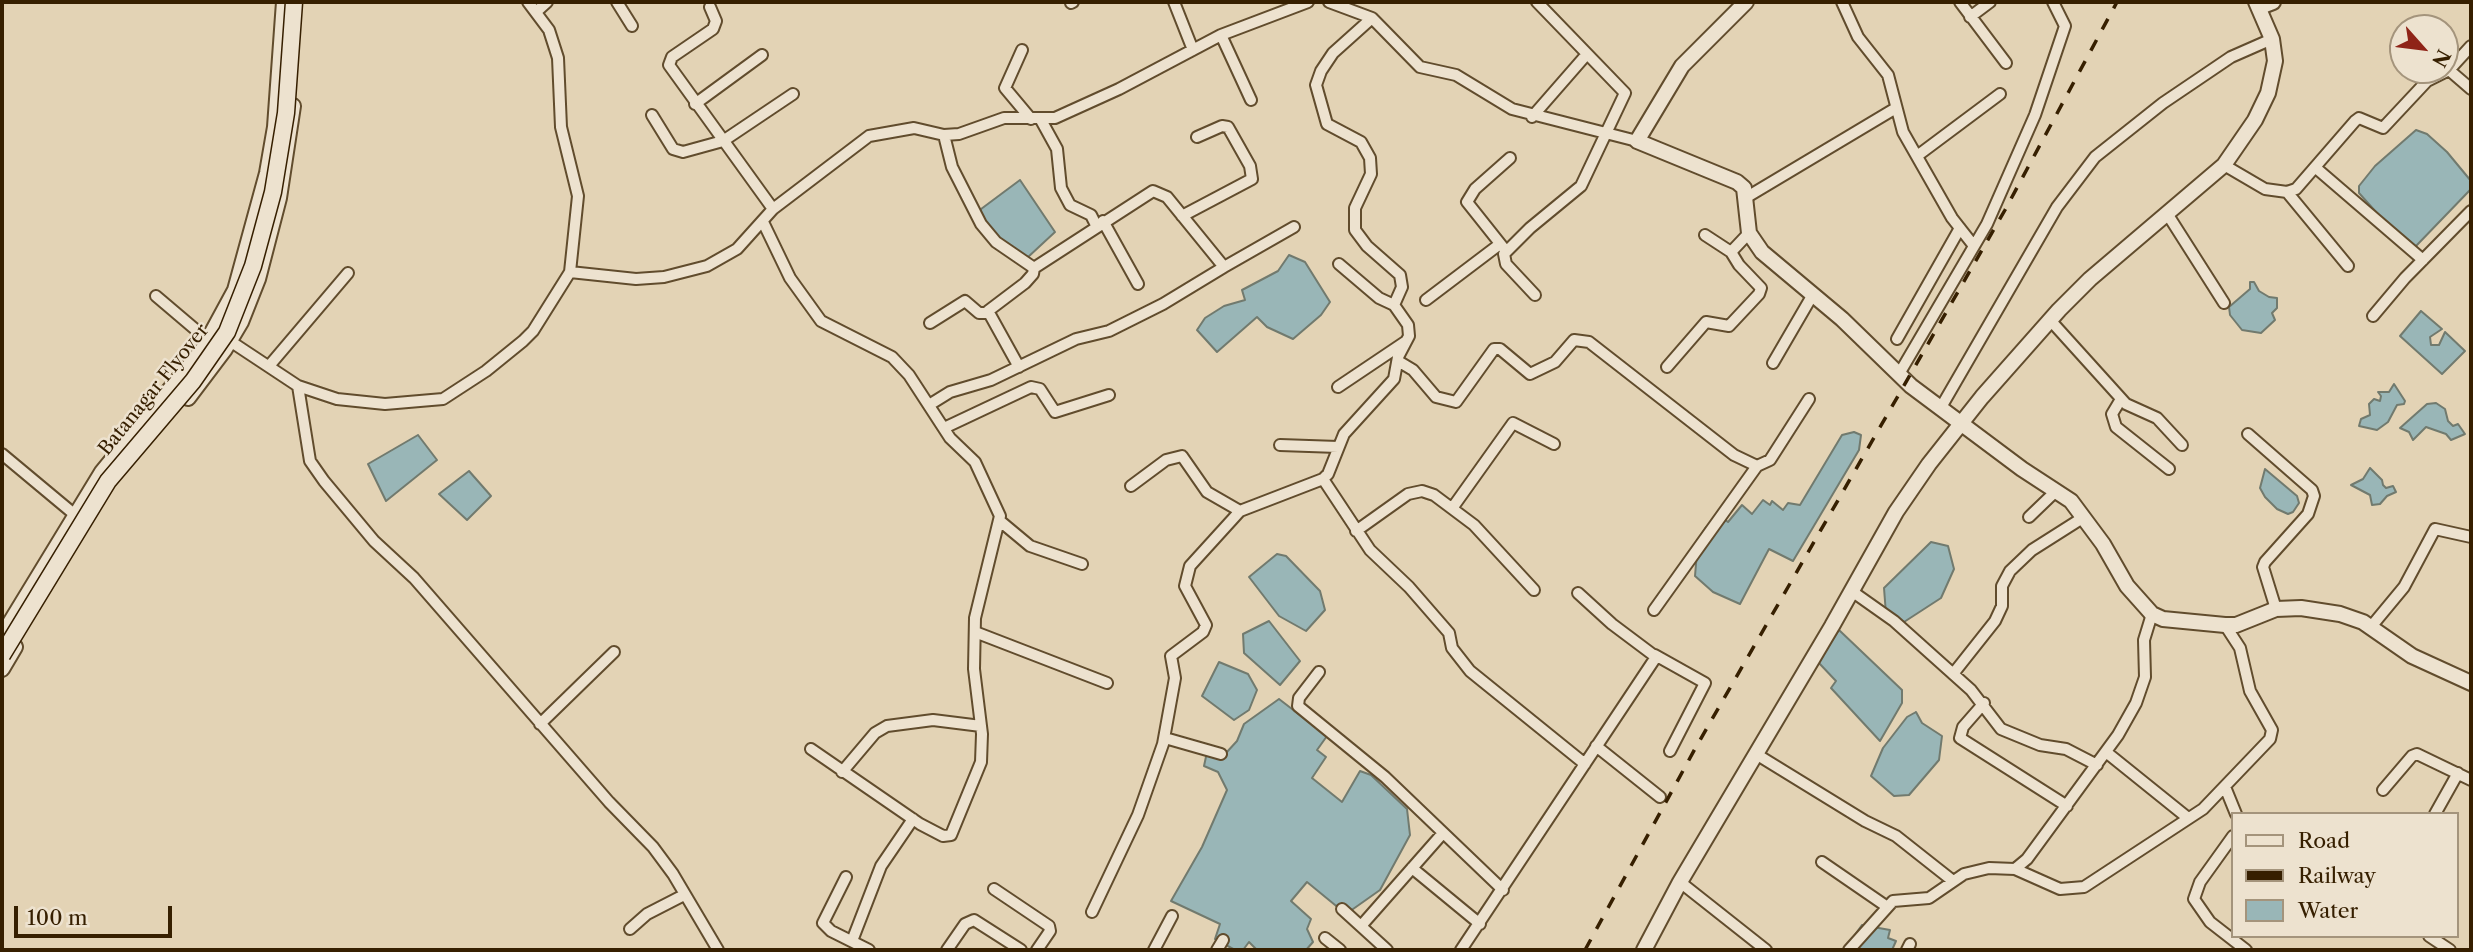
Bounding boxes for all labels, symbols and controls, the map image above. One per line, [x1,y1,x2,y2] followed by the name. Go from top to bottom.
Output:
[2389,14,2459,84] north arrow
[2427,45,2455,71] text: N
[94,320,214,460] street label: Batanagar Flyover
[2232,812,2459,938] legend
[2298,828,2350,853] text: Road
[2298,863,2376,888] text: Railway
[18,892,175,936] scale bar
[2298,898,2358,923] text: Water
[27,905,88,930] text: 100 m

